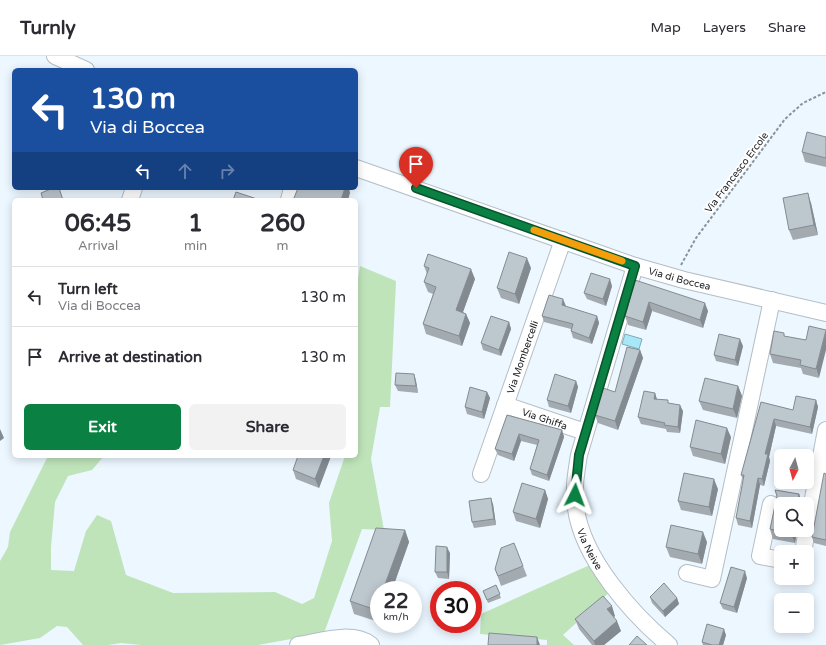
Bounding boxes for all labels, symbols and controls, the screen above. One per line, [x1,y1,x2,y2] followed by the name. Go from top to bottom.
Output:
[20,17,76,39] text: Turnly
[651,19,681,36] text: Map
[703,19,746,36] text: Layers
[768,19,806,36] text: Share
[90,82,176,116] text: 130 m
[24,84,76,136] icon: left
[90,116,205,138] text: Via di Boccea
[702,130,771,215] street label: Via Francesco Ercole
[399,147,433,188] pin
[405,153,427,175] icon: arrive
[132,160,154,182] icon: left
[174,160,196,182] icon: ahead
[216,160,238,182] icon: right
[65,209,131,238] text: 06:45
[188,209,203,238] text: 1
[260,209,305,238] text: 260
[78,238,118,254] text: Arrival
[184,238,207,254] text: min
[277,238,289,254] text: m
[647,265,712,293] street label: Via di Boccea
[58,280,118,298] text: Turn left
[24,286,46,308] icon: left
[300,288,346,306] text: 130 m
[58,298,141,314] text: Via di Boccea
[505,319,541,395] street label: Via Mombercelli
[24,346,46,368] icon: arrive
[58,348,202,366] text: Arrive at destination
[300,348,346,366] text: 130 m
[24,404,181,450] button: Exit
[189,404,346,450] button: Share
[520,406,569,433] street label: Via Ghiffa
[774,449,814,489] north arrow
[774,449,814,633] map controls
[554,474,596,516] position arrow
[774,497,814,537] button: search
[574,527,605,573] street label: Via Neive
[774,545,814,585] button: +
[430,581,482,633] speed limit sign: 30
[383,590,409,614] text: 22
[774,593,814,633] button: −
[383,611,409,623] text: km/h

